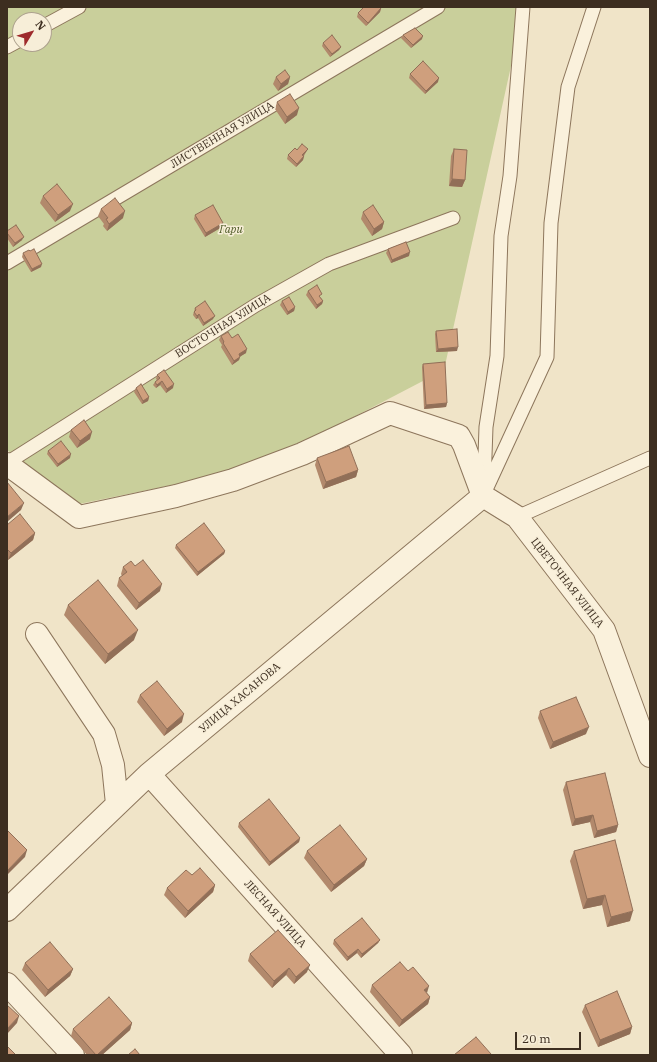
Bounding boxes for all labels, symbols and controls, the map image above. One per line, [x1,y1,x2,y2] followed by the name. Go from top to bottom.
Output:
[12,12,52,52] north arrow
[32,17,49,33] text: N
[168,99,276,171] street label: ЛИСТВЕННАЯ УЛИЦА
[219,223,243,237] park label: Гари
[173,291,273,361] street label: ВОСТОЧНАЯ УЛИЦА
[528,535,606,631] street label: ЦВЕТОЧНАЯ УЛИЦА
[197,660,283,736] street label: УЛИЦА ХАСАНОВА
[241,877,309,951] street label: ЛЕСНАЯ УЛИЦА
[517,1024,583,1050] scale bar
[522,1031,551,1046] text: 20 m

